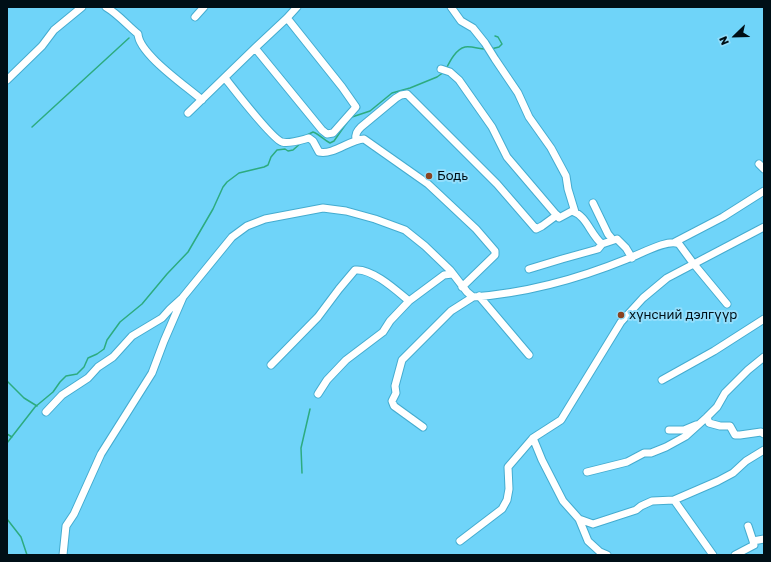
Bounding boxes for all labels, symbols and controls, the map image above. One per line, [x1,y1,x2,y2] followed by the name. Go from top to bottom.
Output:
[715,16,755,56] north arrow
[716,34,731,47] text: N
[437,168,468,184] place label: Бодь
[424,171,434,181] marker: Бодь
[629,307,737,323] place label: хүнсний дэлгүүр
[616,310,626,320] marker: хүнсний дэлгүүр

